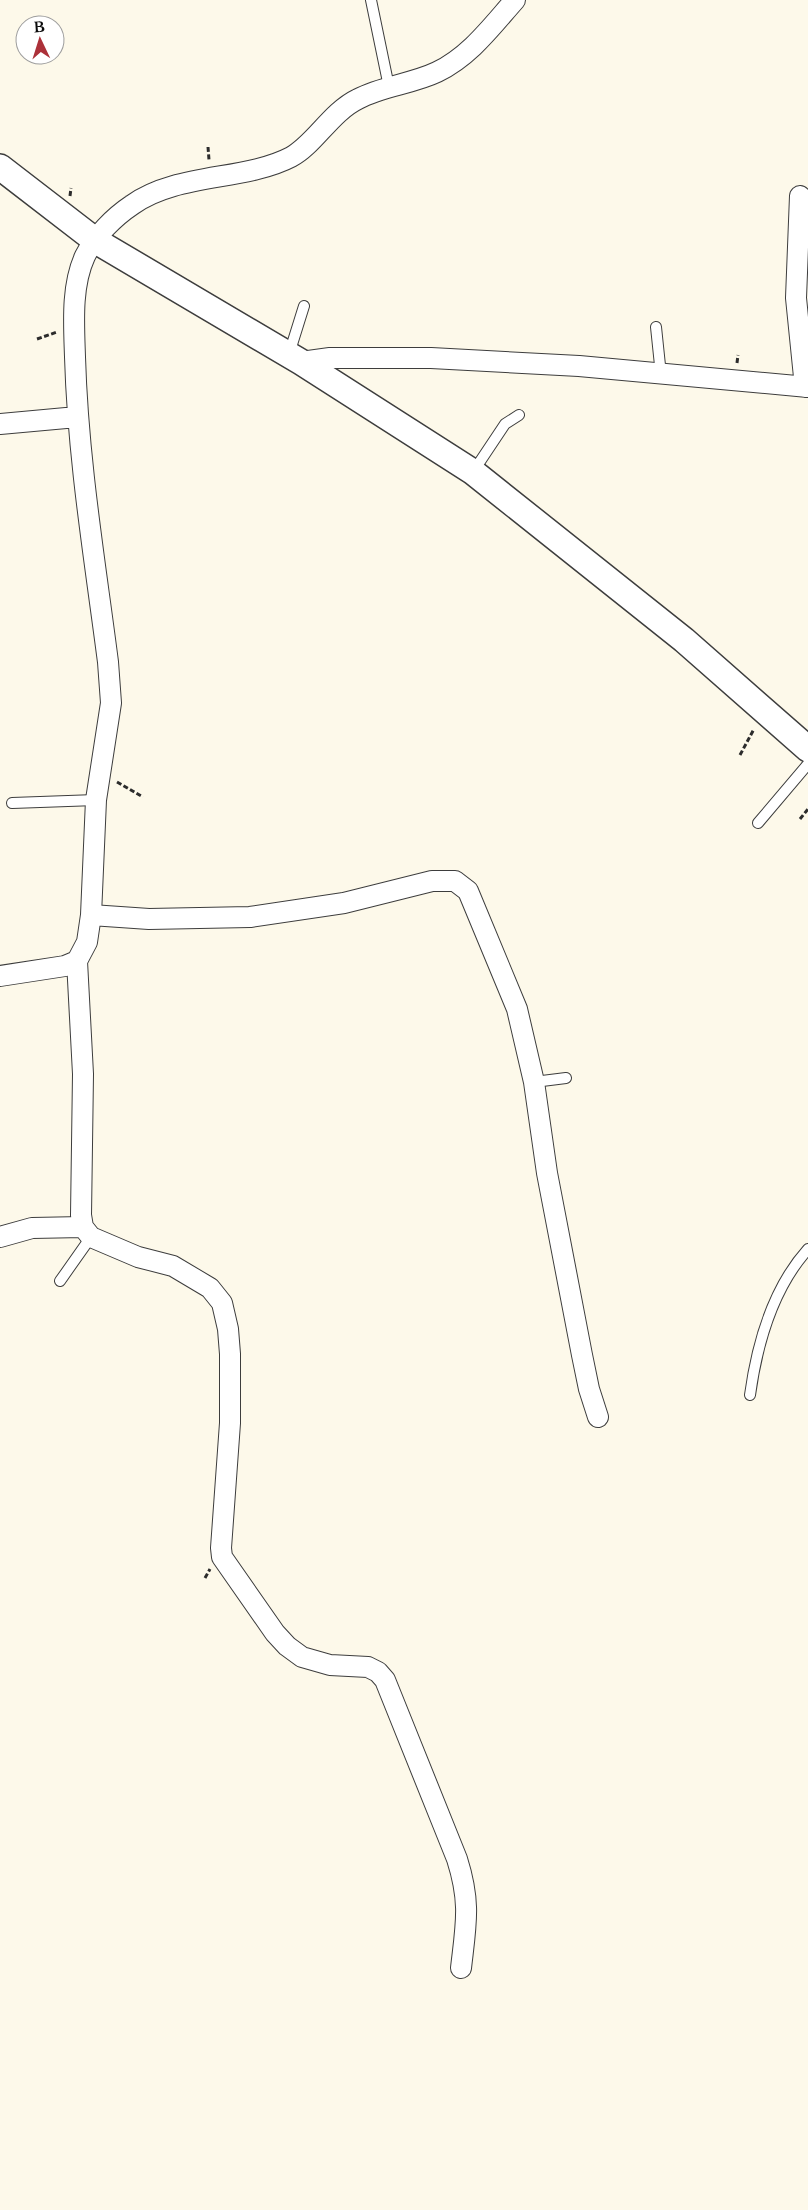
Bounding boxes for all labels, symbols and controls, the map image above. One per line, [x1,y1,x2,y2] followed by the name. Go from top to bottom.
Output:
[15,15,65,65] north arrow
[33,18,45,36] text: B

